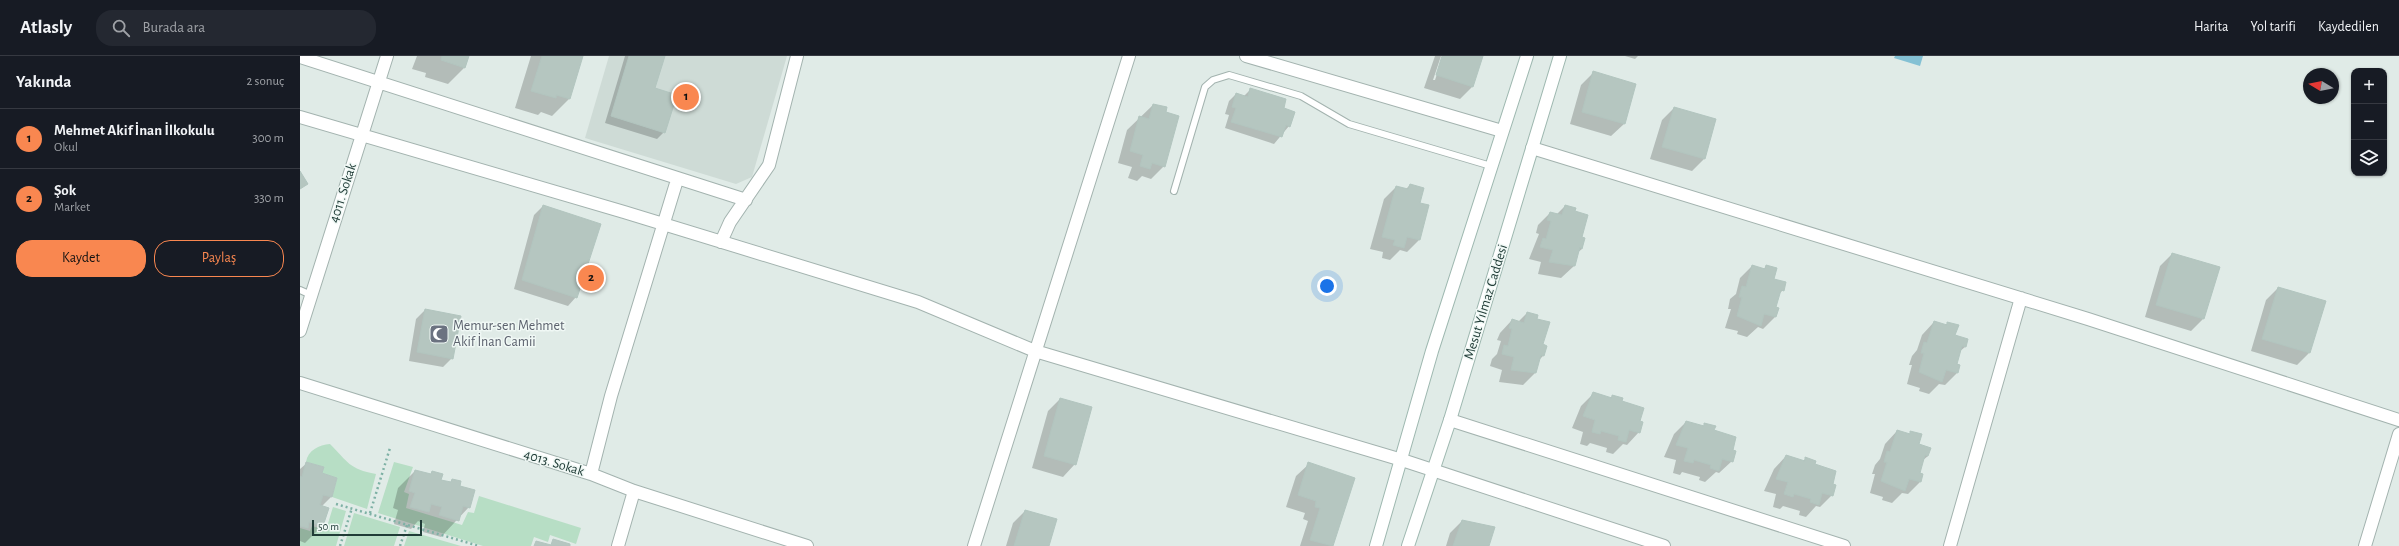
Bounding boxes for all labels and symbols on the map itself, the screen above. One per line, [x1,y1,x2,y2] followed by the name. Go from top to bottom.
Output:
[2303,68,2339,104] north arrow
[673,82,699,112] pin: 1
[327,161,359,224] street label: 4011. Sokak
[1462,243,1510,361] street label: Mesut Yılmaz Caddesi
[578,263,604,293] pin: 2
[1317,276,1337,296] your location
[453,319,565,349] place label: Memur-sen Mehmet Akif İnan Camii
[428,323,450,345] mosque icon: Memur-sen Mehmet Akif İnan Camii
[522,447,586,479] street label: 4013. Sokak
[312,518,422,537] scale bar

